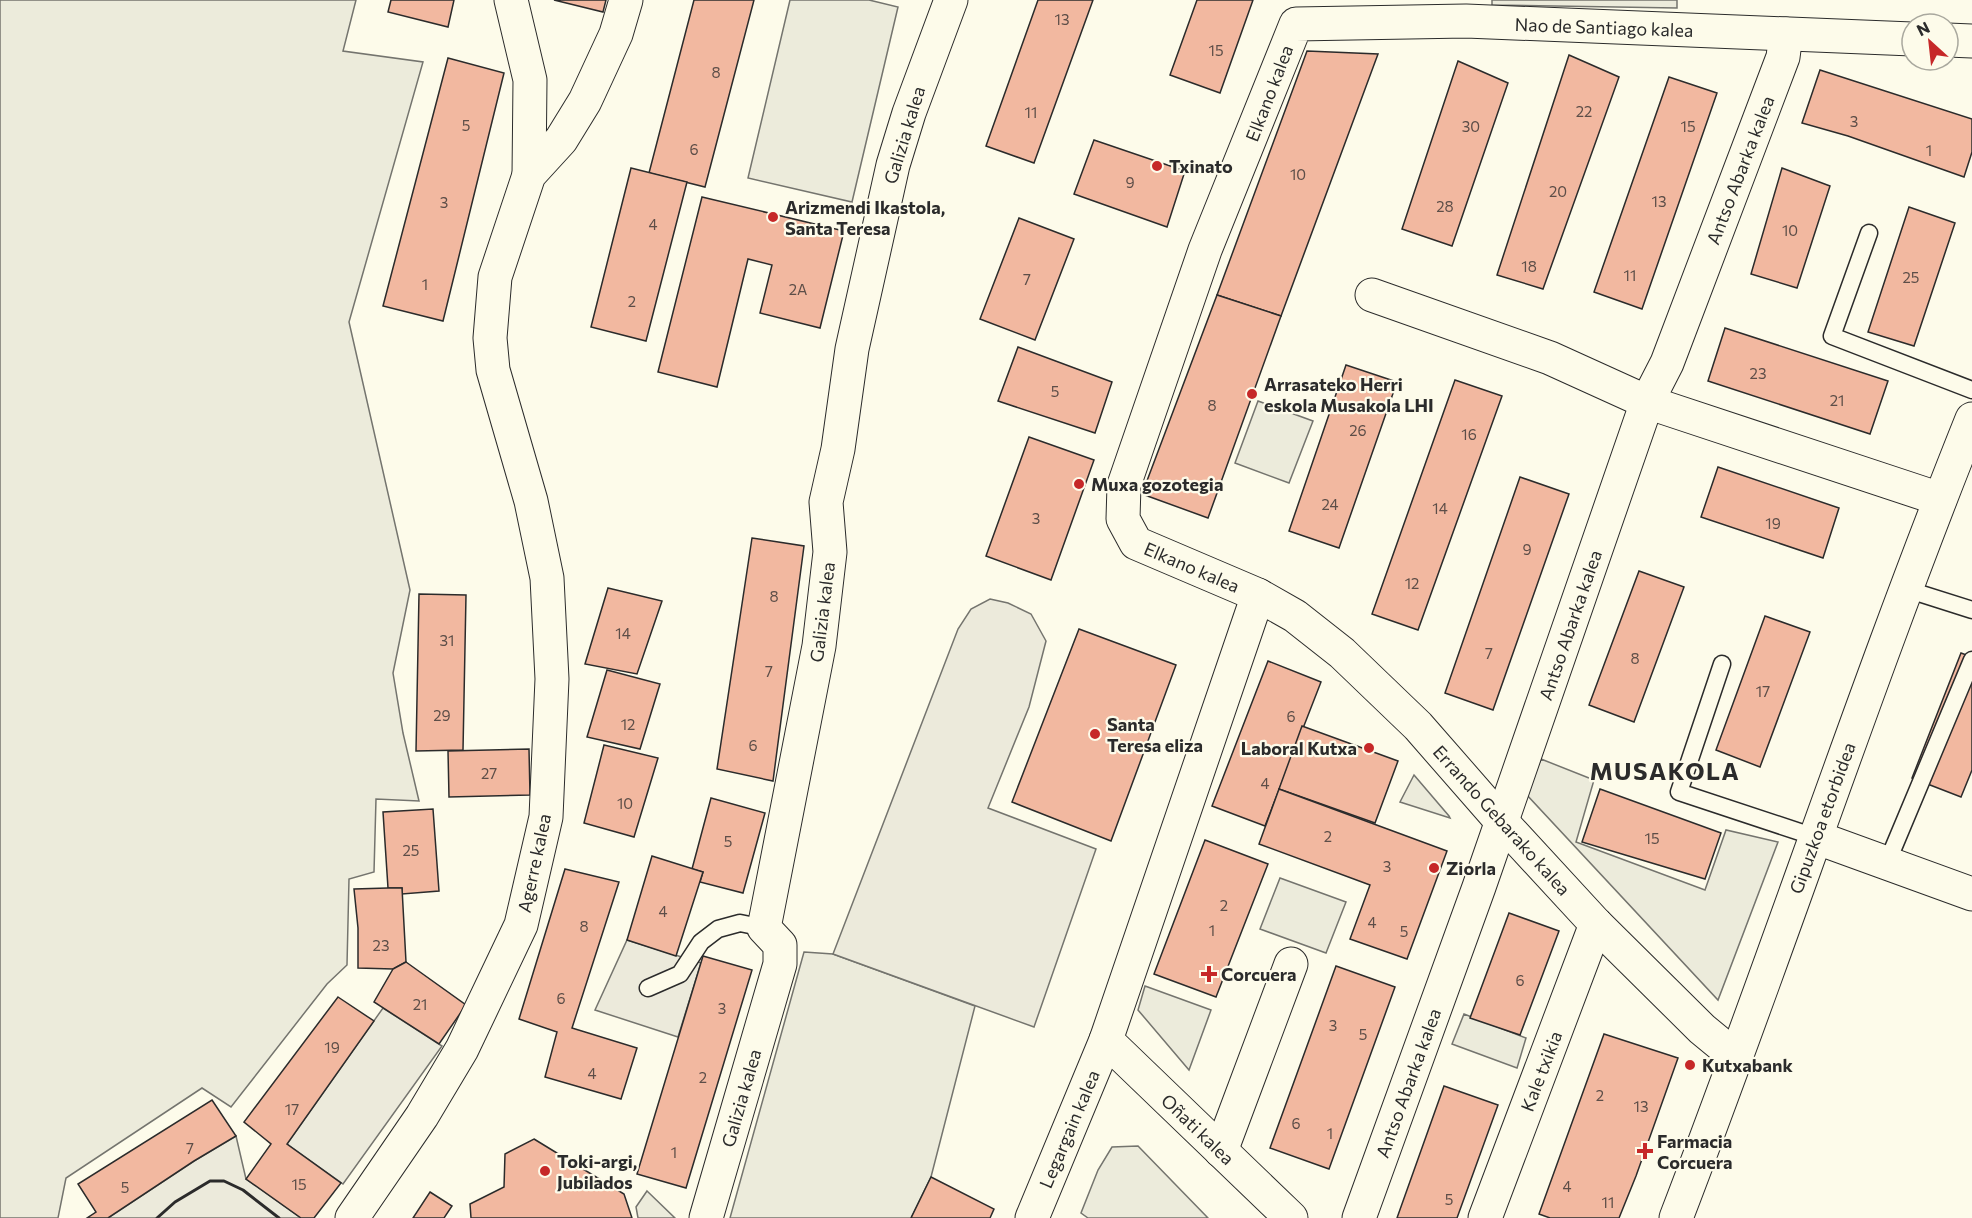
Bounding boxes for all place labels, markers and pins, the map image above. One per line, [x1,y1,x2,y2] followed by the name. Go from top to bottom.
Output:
[1169,155,1233,177] place label: Txinato
[1150,159,1164,173] marker: Txinato
[785,196,945,239] place label: Arizmendi Ikastola, Santa Teresa
[766,210,780,224] marker: Arizmendi Ikastola, Santa Teresa
[1264,373,1434,416] place label: Arrasateko Herri eskola Musakola LHI
[1245,387,1259,401] marker: Arrasateko Herri eskola Musakola LHI
[1091,473,1223,495] place label: Muxa gozotegia
[1072,477,1086,491] marker: Muxa gozotegia
[1107,713,1203,756] place label: Santa Teresa eliza
[1088,727,1102,741] marker: Santa Teresa eliza
[1241,737,1357,759] place label: Laboral Kutxa
[1362,741,1376,755] marker: Laboral Kutxa
[1446,857,1496,879] place label: Ziorla
[1427,861,1441,875] marker: Ziorla
[1221,963,1296,985] place label: Corcuera
[1202,967,1216,981] marker: Corcuera
[1702,1054,1793,1076] place label: Kutxabank
[1683,1058,1697,1072] marker: Kutxabank
[1657,1130,1732,1173] place label: Farmacia Corcuera
[1638,1144,1652,1158] marker: Farmacia Corcuera
[557,1150,637,1193] place label: Toki-argi, Jubilados
[538,1164,552,1178] marker: Toki-argi, Jubilados

